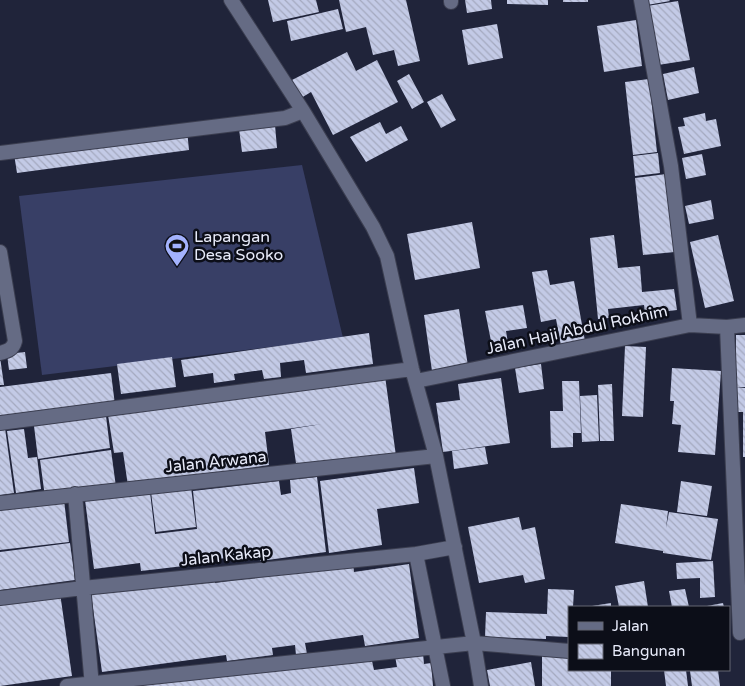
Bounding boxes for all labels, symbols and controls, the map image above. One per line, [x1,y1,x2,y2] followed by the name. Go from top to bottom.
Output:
[194,227,283,265] place label: Lapangan Desa Sooko
[164,233,190,267] sports icon: Lapangan Desa Sooko
[485,301,669,359] street label: Jalan Haji Abdul Rokhim
[164,447,268,477] street label: Jalan Arwana
[180,541,272,571] street label: Jalan Kakap
[568,606,730,671] legend
[612,617,649,635] text: Jalan
[612,642,685,660] text: Bangunan

